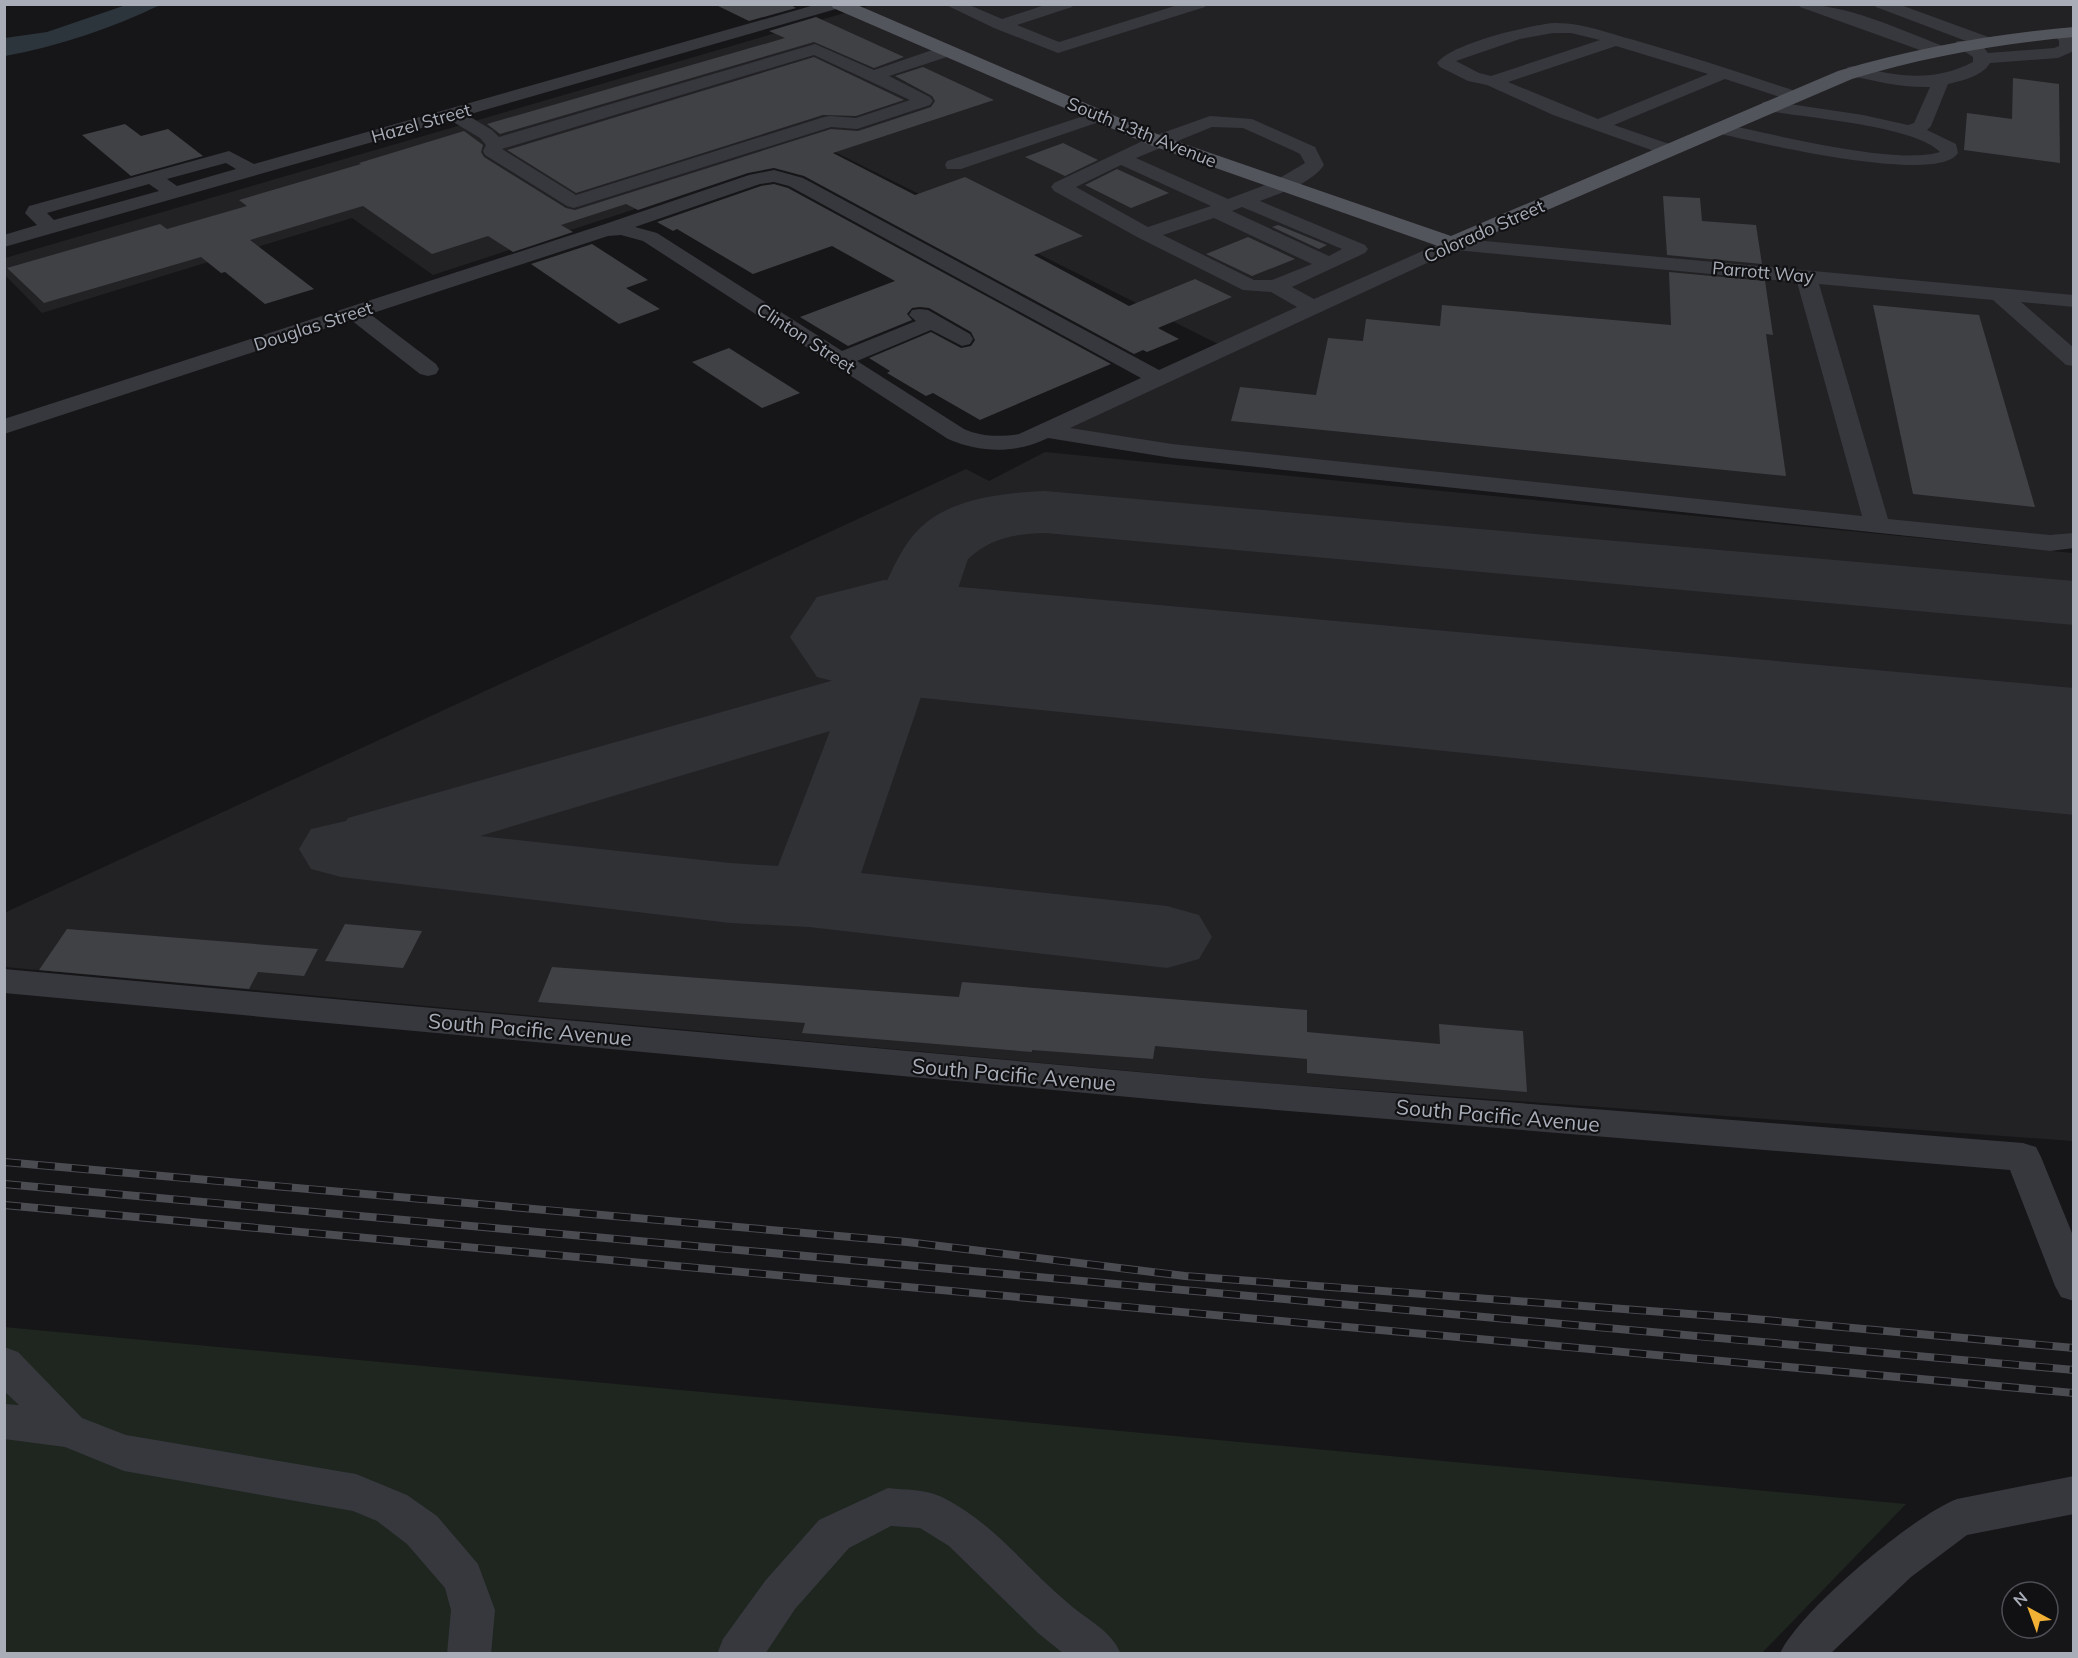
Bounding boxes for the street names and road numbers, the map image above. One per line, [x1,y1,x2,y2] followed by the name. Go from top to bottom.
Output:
[1064,92,1220,172] street label: South 13th Avenue
[369,98,473,148] street label: Hazel Street
[1420,194,1548,268] street label: Colorado Street
[1711,256,1815,288] street label: Parrott Way
[251,296,375,356] street label: Douglas Street
[752,298,860,378] street label: Clinton Street
[427,1007,633,1051] street label: South Pacific Avenue
[911,1052,1117,1096] street label: South Pacific Avenue
[1395,1093,1601,1137] street label: South Pacific Avenue

